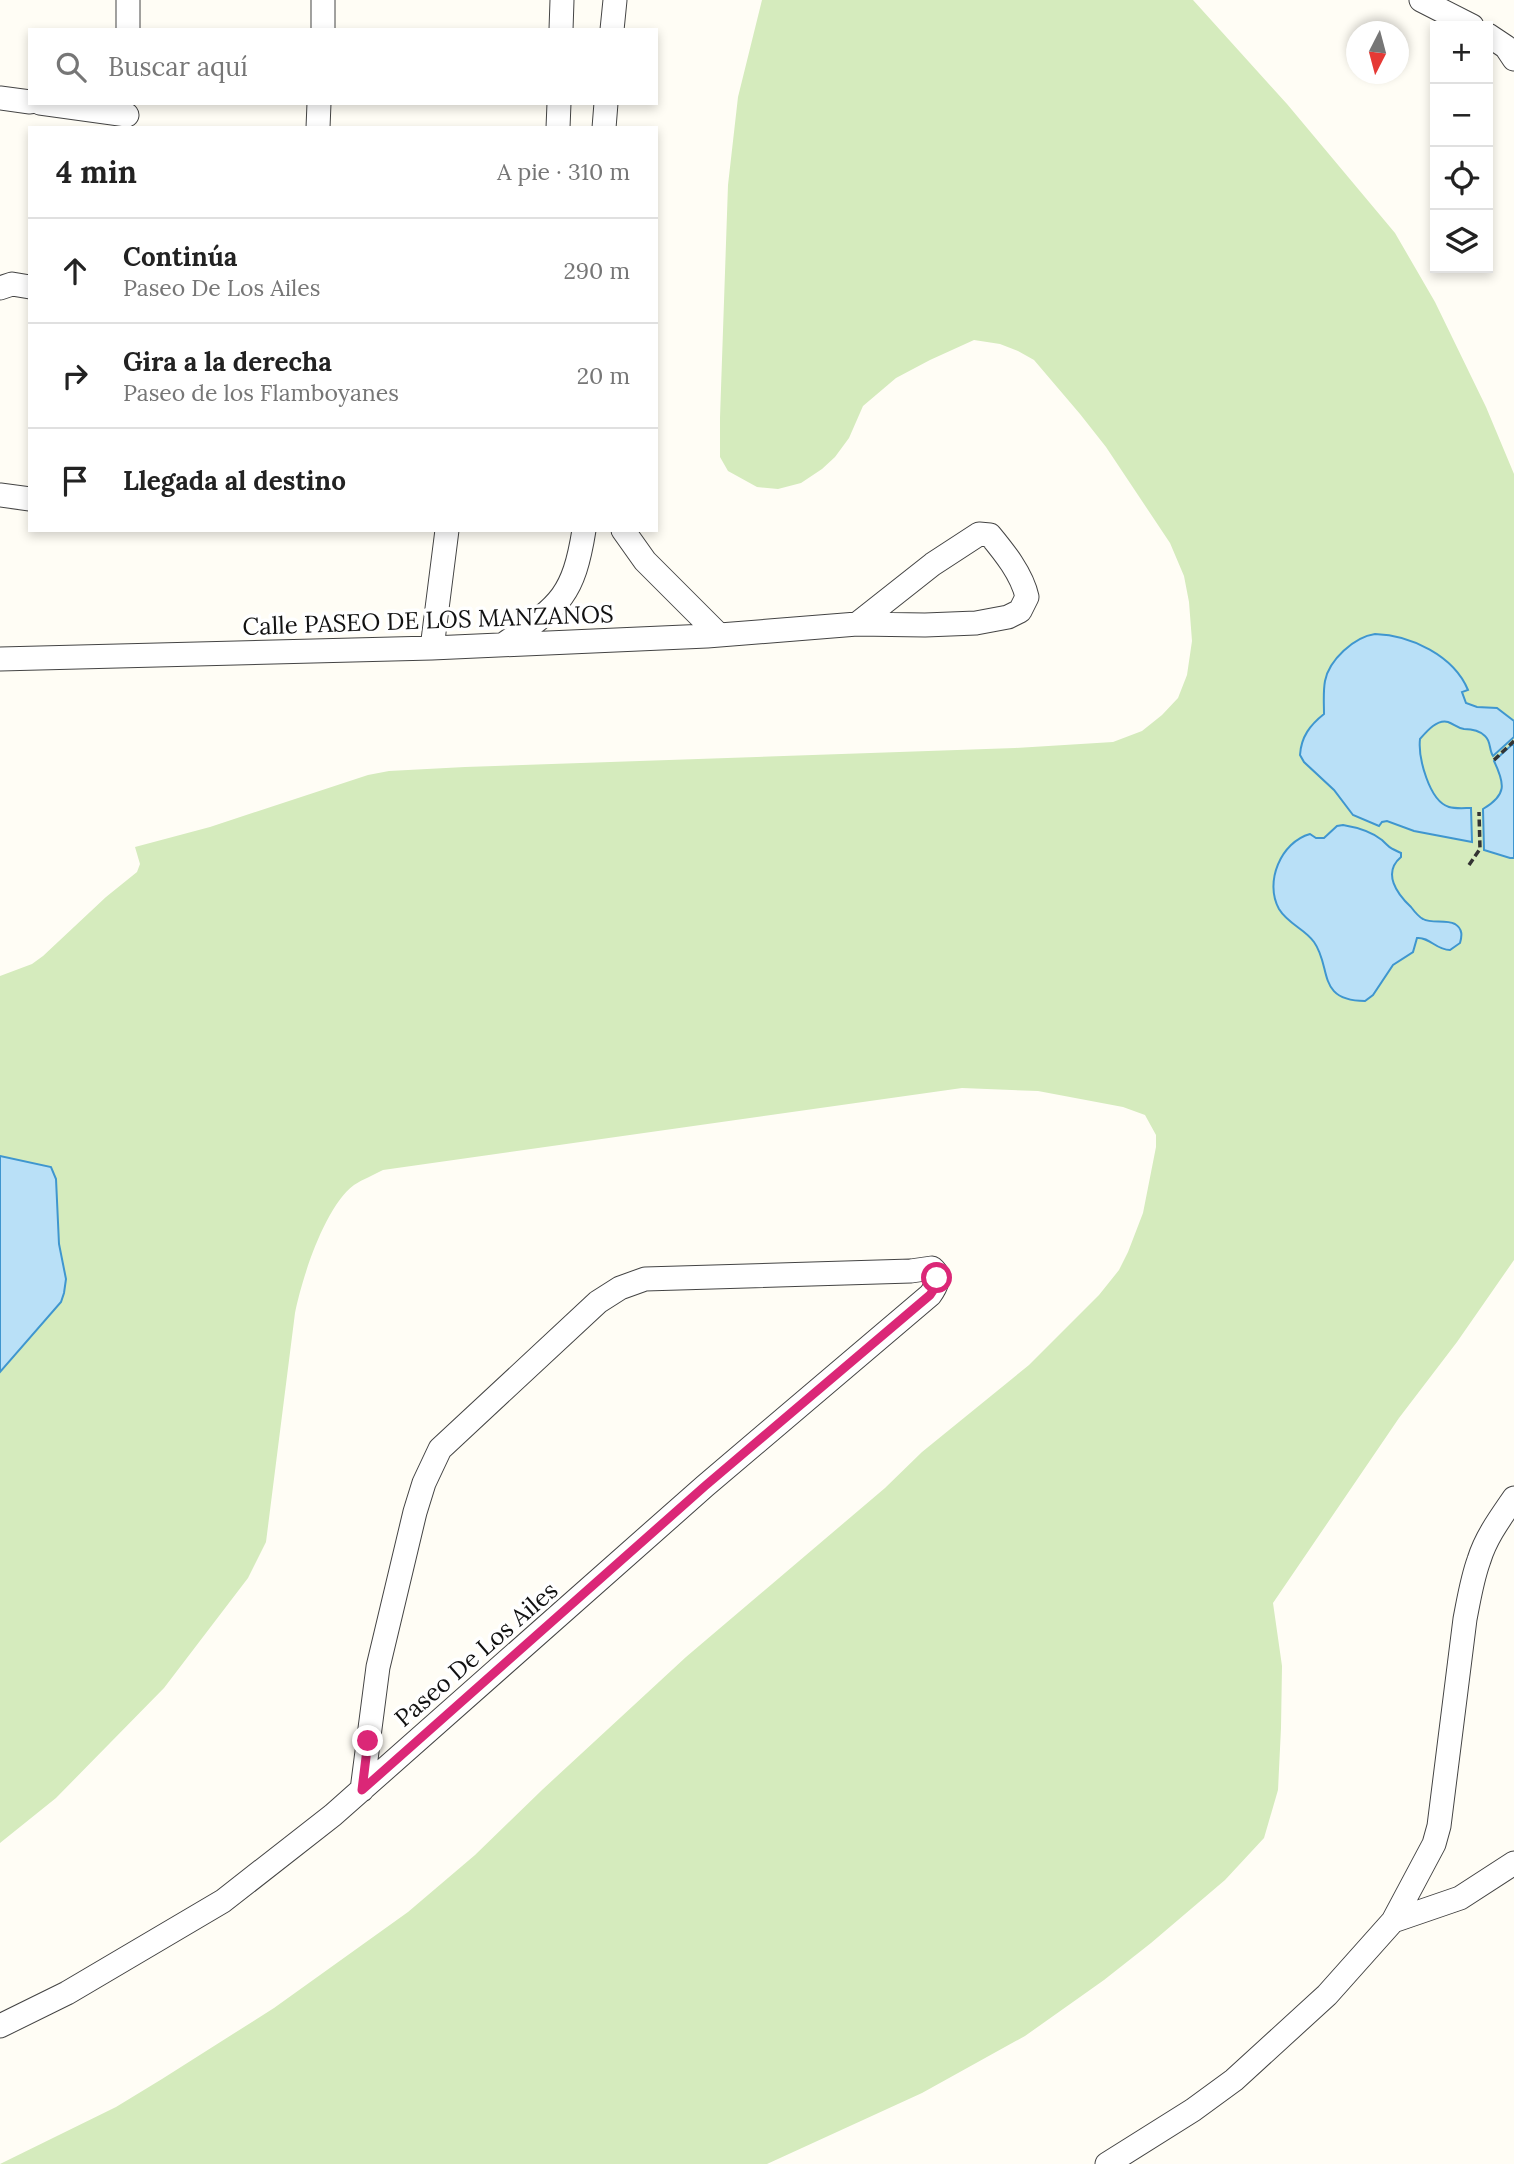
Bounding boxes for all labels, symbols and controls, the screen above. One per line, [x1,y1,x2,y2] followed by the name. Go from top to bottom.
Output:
[1346,21,1409,84] north arrow
[1430,21,1493,273] map controls
[1430,21,1493,84] button: +
[28,28,658,105] search box
[52,48,90,86] icon: search
[108,50,248,83] text: Buscar aquí
[1430,84,1493,147] button: −
[1430,147,1493,210] button: locate
[56,153,137,191] text: 4 min
[497,157,630,186] text: A pie · 310 m
[1430,210,1493,273] button: layers
[123,240,237,273] text: Continúa
[56,252,94,290] icon: ahead
[563,256,630,285] text: 290 m
[123,273,320,302] text: Paseo De Los Ailes
[123,345,332,378] text: Gira a la derecha
[56,357,94,395] icon: right
[577,361,630,390] text: 20 m
[123,378,399,407] text: Paseo de los Flamboyanes
[56,462,94,500] icon: arrive
[123,464,346,497] text: Llegada al destino
[242,598,614,642] street label: Calle PASEO DE LOS MANZANOS
[921,1262,952,1293] route start
[388,1575,564,1733] street label: Paseo De Los Ailes
[352,1725,383,1756] route end

